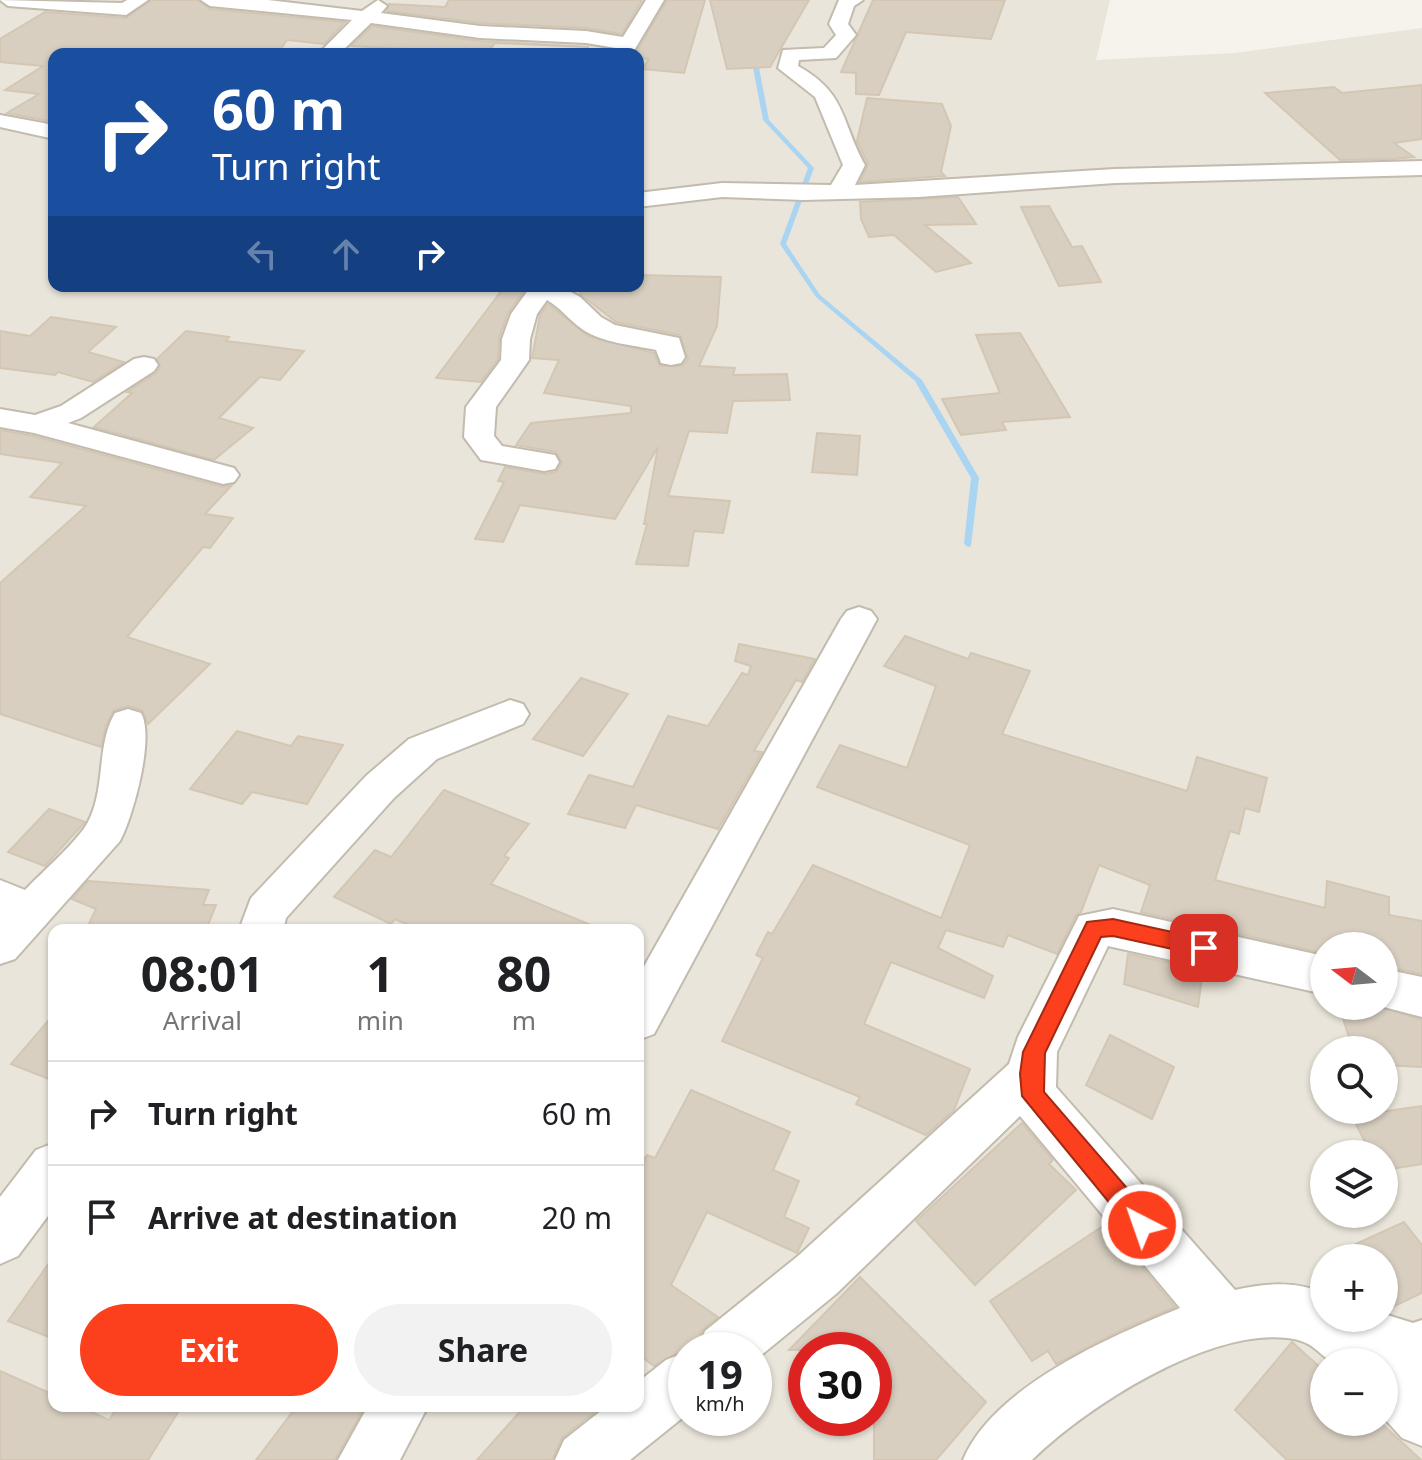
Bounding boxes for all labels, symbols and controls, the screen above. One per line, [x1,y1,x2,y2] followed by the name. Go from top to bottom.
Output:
[212,70,345,146] text: 60 m
[80,80,184,184] icon: right
[212,142,380,191] text: Turn right
[240,232,284,276] icon: left
[324,232,368,276] icon: ahead
[408,232,452,276] icon: right
[1170,914,1238,982] pin
[1182,926,1226,970] icon: arrive
[1310,932,1398,1020] north arrow
[1310,932,1398,1436] map controls
[141,941,264,1006] text: 08:01
[366,941,394,1006] text: 1
[496,941,551,1006] text: 80
[163,1002,242,1038] text: Arrival
[357,1002,404,1038] text: min
[512,1002,536,1038] text: m
[1310,1036,1398,1124] button: search
[80,1091,124,1135] icon: right
[148,1093,298,1134] text: Turn right
[542,1093,612,1134] text: 60 m
[1310,1140,1398,1228] button: layers
[1100,1183,1184,1267] position arrow
[80,1195,124,1239] icon: arrive
[148,1197,458,1238] text: Arrive at destination
[542,1197,612,1238] text: 20 m
[1310,1244,1398,1332] button: +
[80,1304,338,1396] button: Exit
[354,1304,612,1396] button: Share
[788,1332,892,1436] speed limit sign: 30
[697,1346,743,1401] text: 19
[1310,1348,1398,1436] button: −
[695,1390,745,1417] text: km/h

